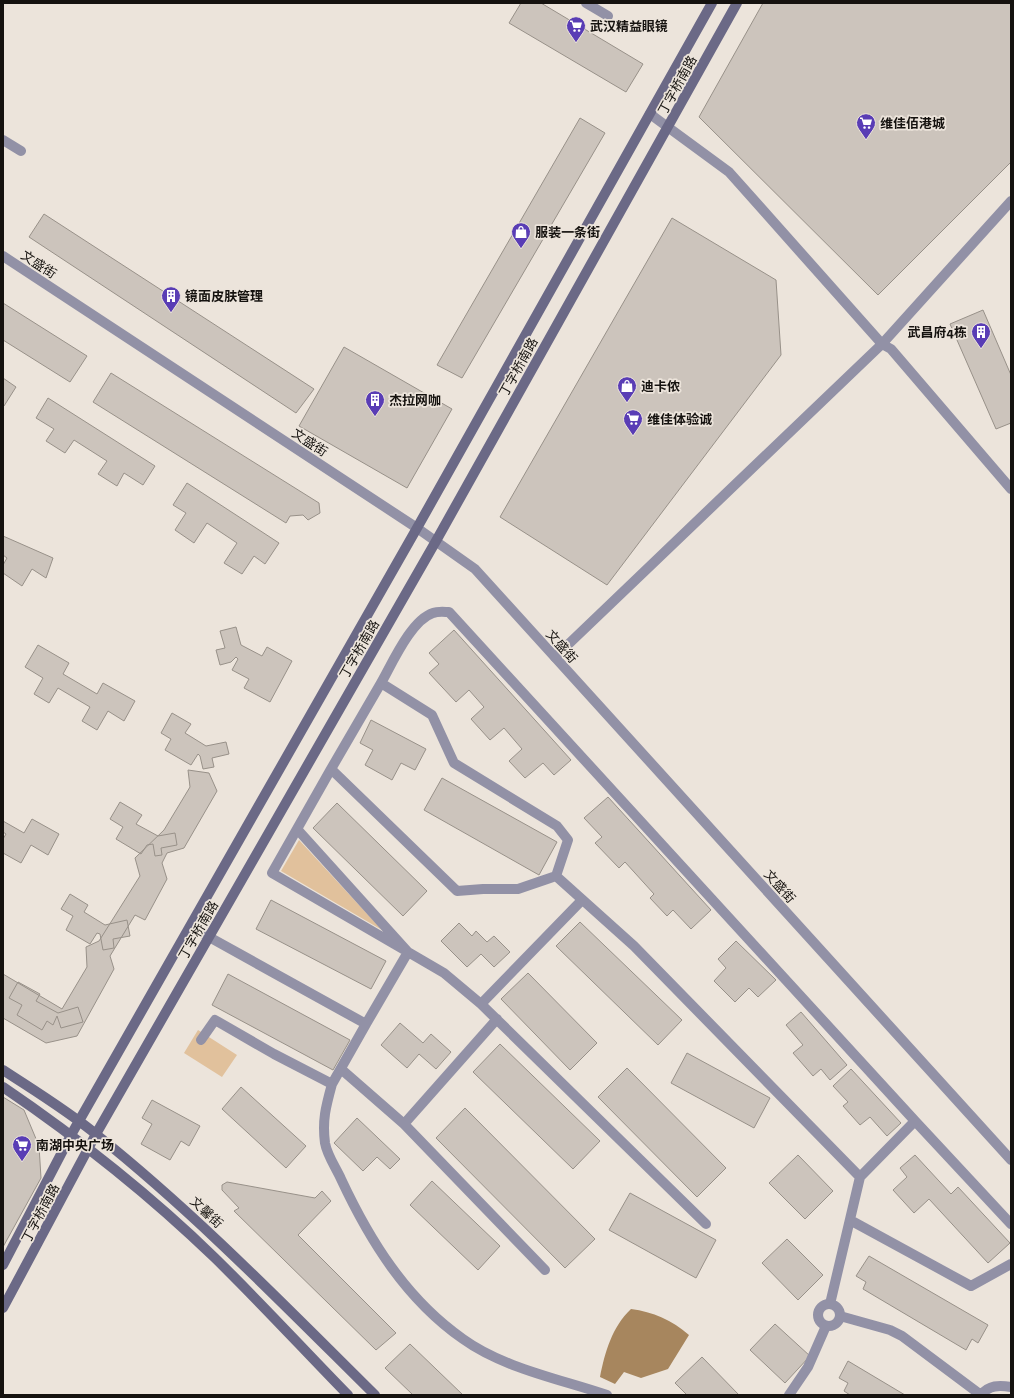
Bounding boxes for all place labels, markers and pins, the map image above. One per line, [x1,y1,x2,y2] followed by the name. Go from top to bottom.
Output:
[565,15,587,43] supermarket icon: 武汉精益眼镜
[590,19,668,34] place label: 武汉精益眼镜
[855,112,877,140] supermarket icon: 维佳佰港城
[880,116,945,131] place label: 维佳佰港城
[510,221,532,249] shop icon: 服装一条街
[535,225,600,240] place label: 服装一条街
[160,285,182,313] building icon: 镜面皮肤管理
[185,289,263,304] place label: 镜面皮肤管理
[970,321,992,349] building icon: 武昌府4栋
[908,325,967,340] place label: 武昌府4栋
[616,375,638,403] shop icon: 迪卡侬
[641,379,680,394] place label: 迪卡侬
[364,389,386,417] building icon: 杰拉网咖
[389,393,441,408] place label: 杰拉网咖
[622,408,644,436] supermarket icon: 维佳体验诚
[647,412,712,427] place label: 维佳体验诚
[11,1134,33,1162] supermarket icon: 南湖中央广场
[36,1138,114,1153] place label: 南湖中央广场

